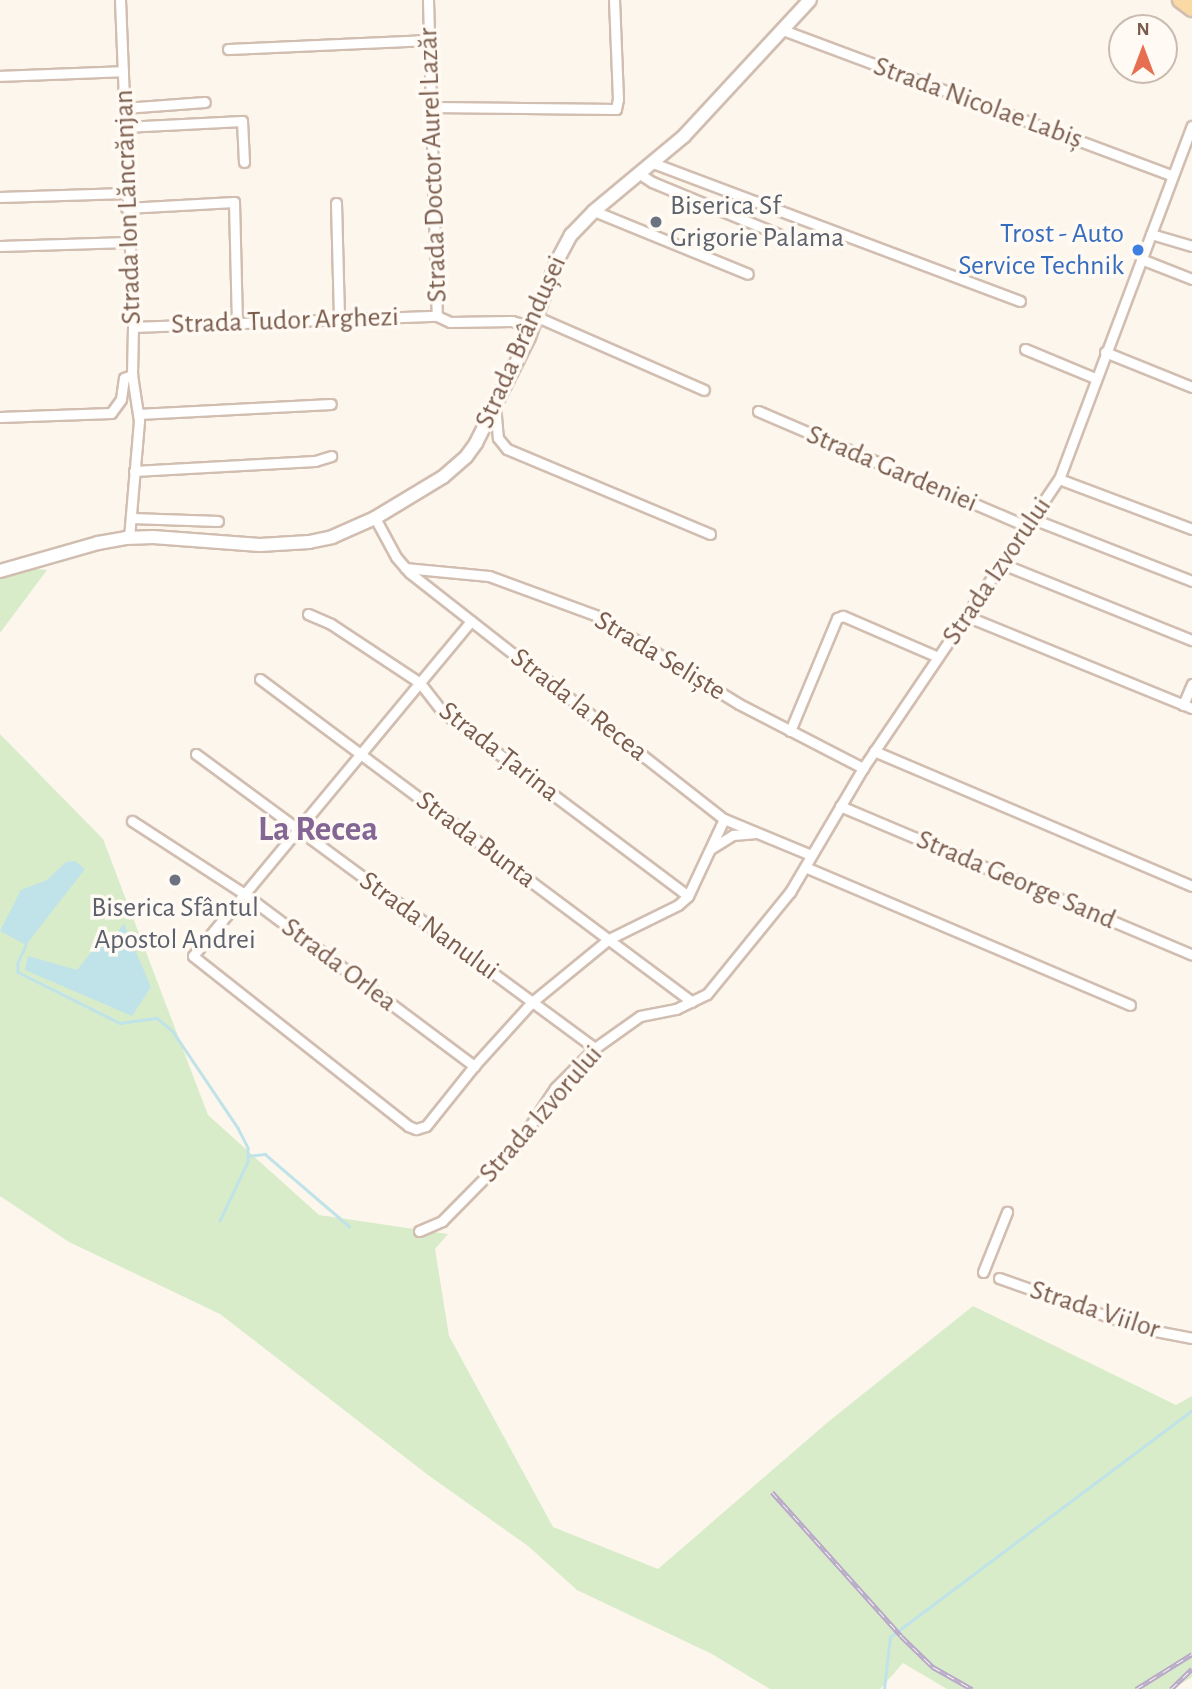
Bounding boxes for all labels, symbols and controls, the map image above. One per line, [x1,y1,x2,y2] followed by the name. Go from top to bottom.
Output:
[1108,14,1178,84] north arrow
[1136,20,1150,39] text: N
[411,27,455,303] street label: Strada Doctor Aurel Lazăr
[869,50,1087,156] street label: Strada Nicolae Labiș
[107,89,149,325] street label: Strada Ion Lăncrănjan
[670,189,844,255] place label: Biserica Sf Grigorie Palama
[648,214,664,230] marker: Biserica Sf Grigorie Palama
[958,217,1124,283] place label: Trost - Auto Service Technik
[1130,242,1146,258] marker: Trost - Auto Service Technik
[468,251,574,433] street label: Strada Brândușei
[171,300,399,342] street label: Strada Tudor Arghezi
[801,418,983,520] street label: Strada Gardeniei
[935,491,1059,651] street label: Strada Izvorului
[588,604,732,708] street label: Strada Seliște
[504,641,654,769] street label: Strada la Recea
[432,695,566,809] street label: Strada Țarina
[409,784,543,896] street label: Strada Bunta
[258,809,378,851] district label: La Recea
[911,823,1121,937] street label: Strada George Sand
[353,864,505,988] street label: Strada Nanului
[167,872,183,888] marker: Biserica Sfântul Apostol Andrei
[91,891,259,957] place label: Biserica Sfântul Apostol Andrei
[275,911,403,1019] street label: Strada Orlea
[472,1038,610,1190] street label: Strada Izvorului
[1026,1273,1164,1347] street label: Strada Viilor

